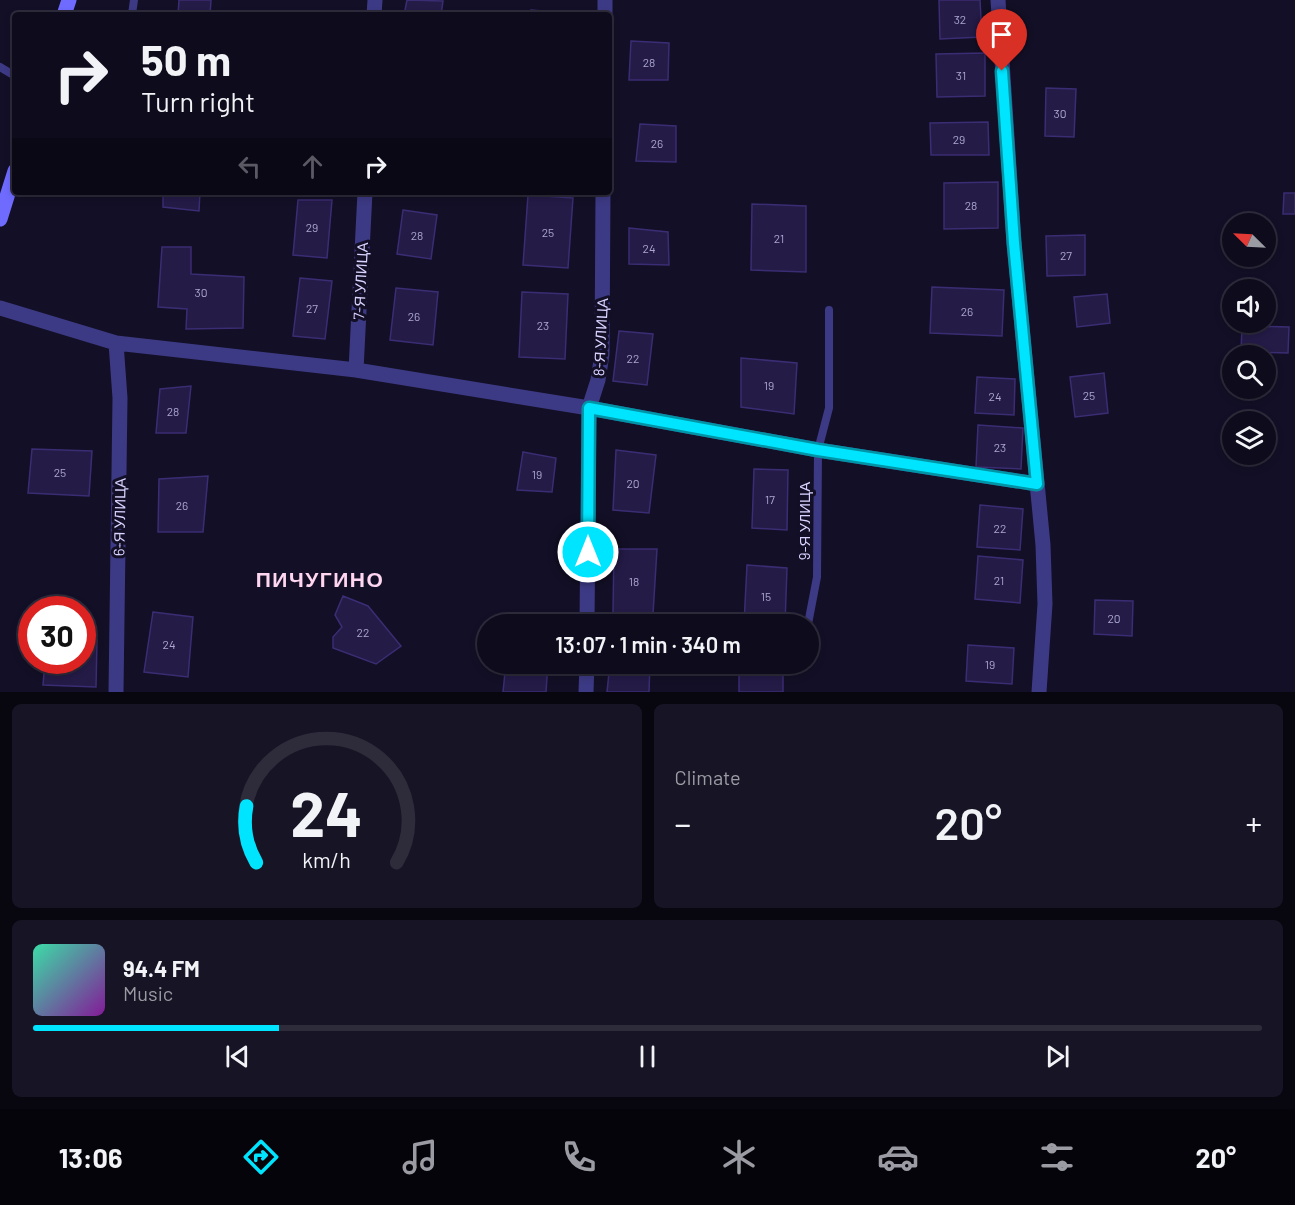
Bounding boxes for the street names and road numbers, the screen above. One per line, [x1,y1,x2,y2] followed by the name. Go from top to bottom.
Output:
[349,242,371,320] street label: 7-Я УЛИЦА
[589,297,611,377] street label: 8-Я УЛИЦА
[109,478,129,556] street label: 6-Я УЛИЦА
[795,482,813,560] street label: 9-Я УЛИЦА

